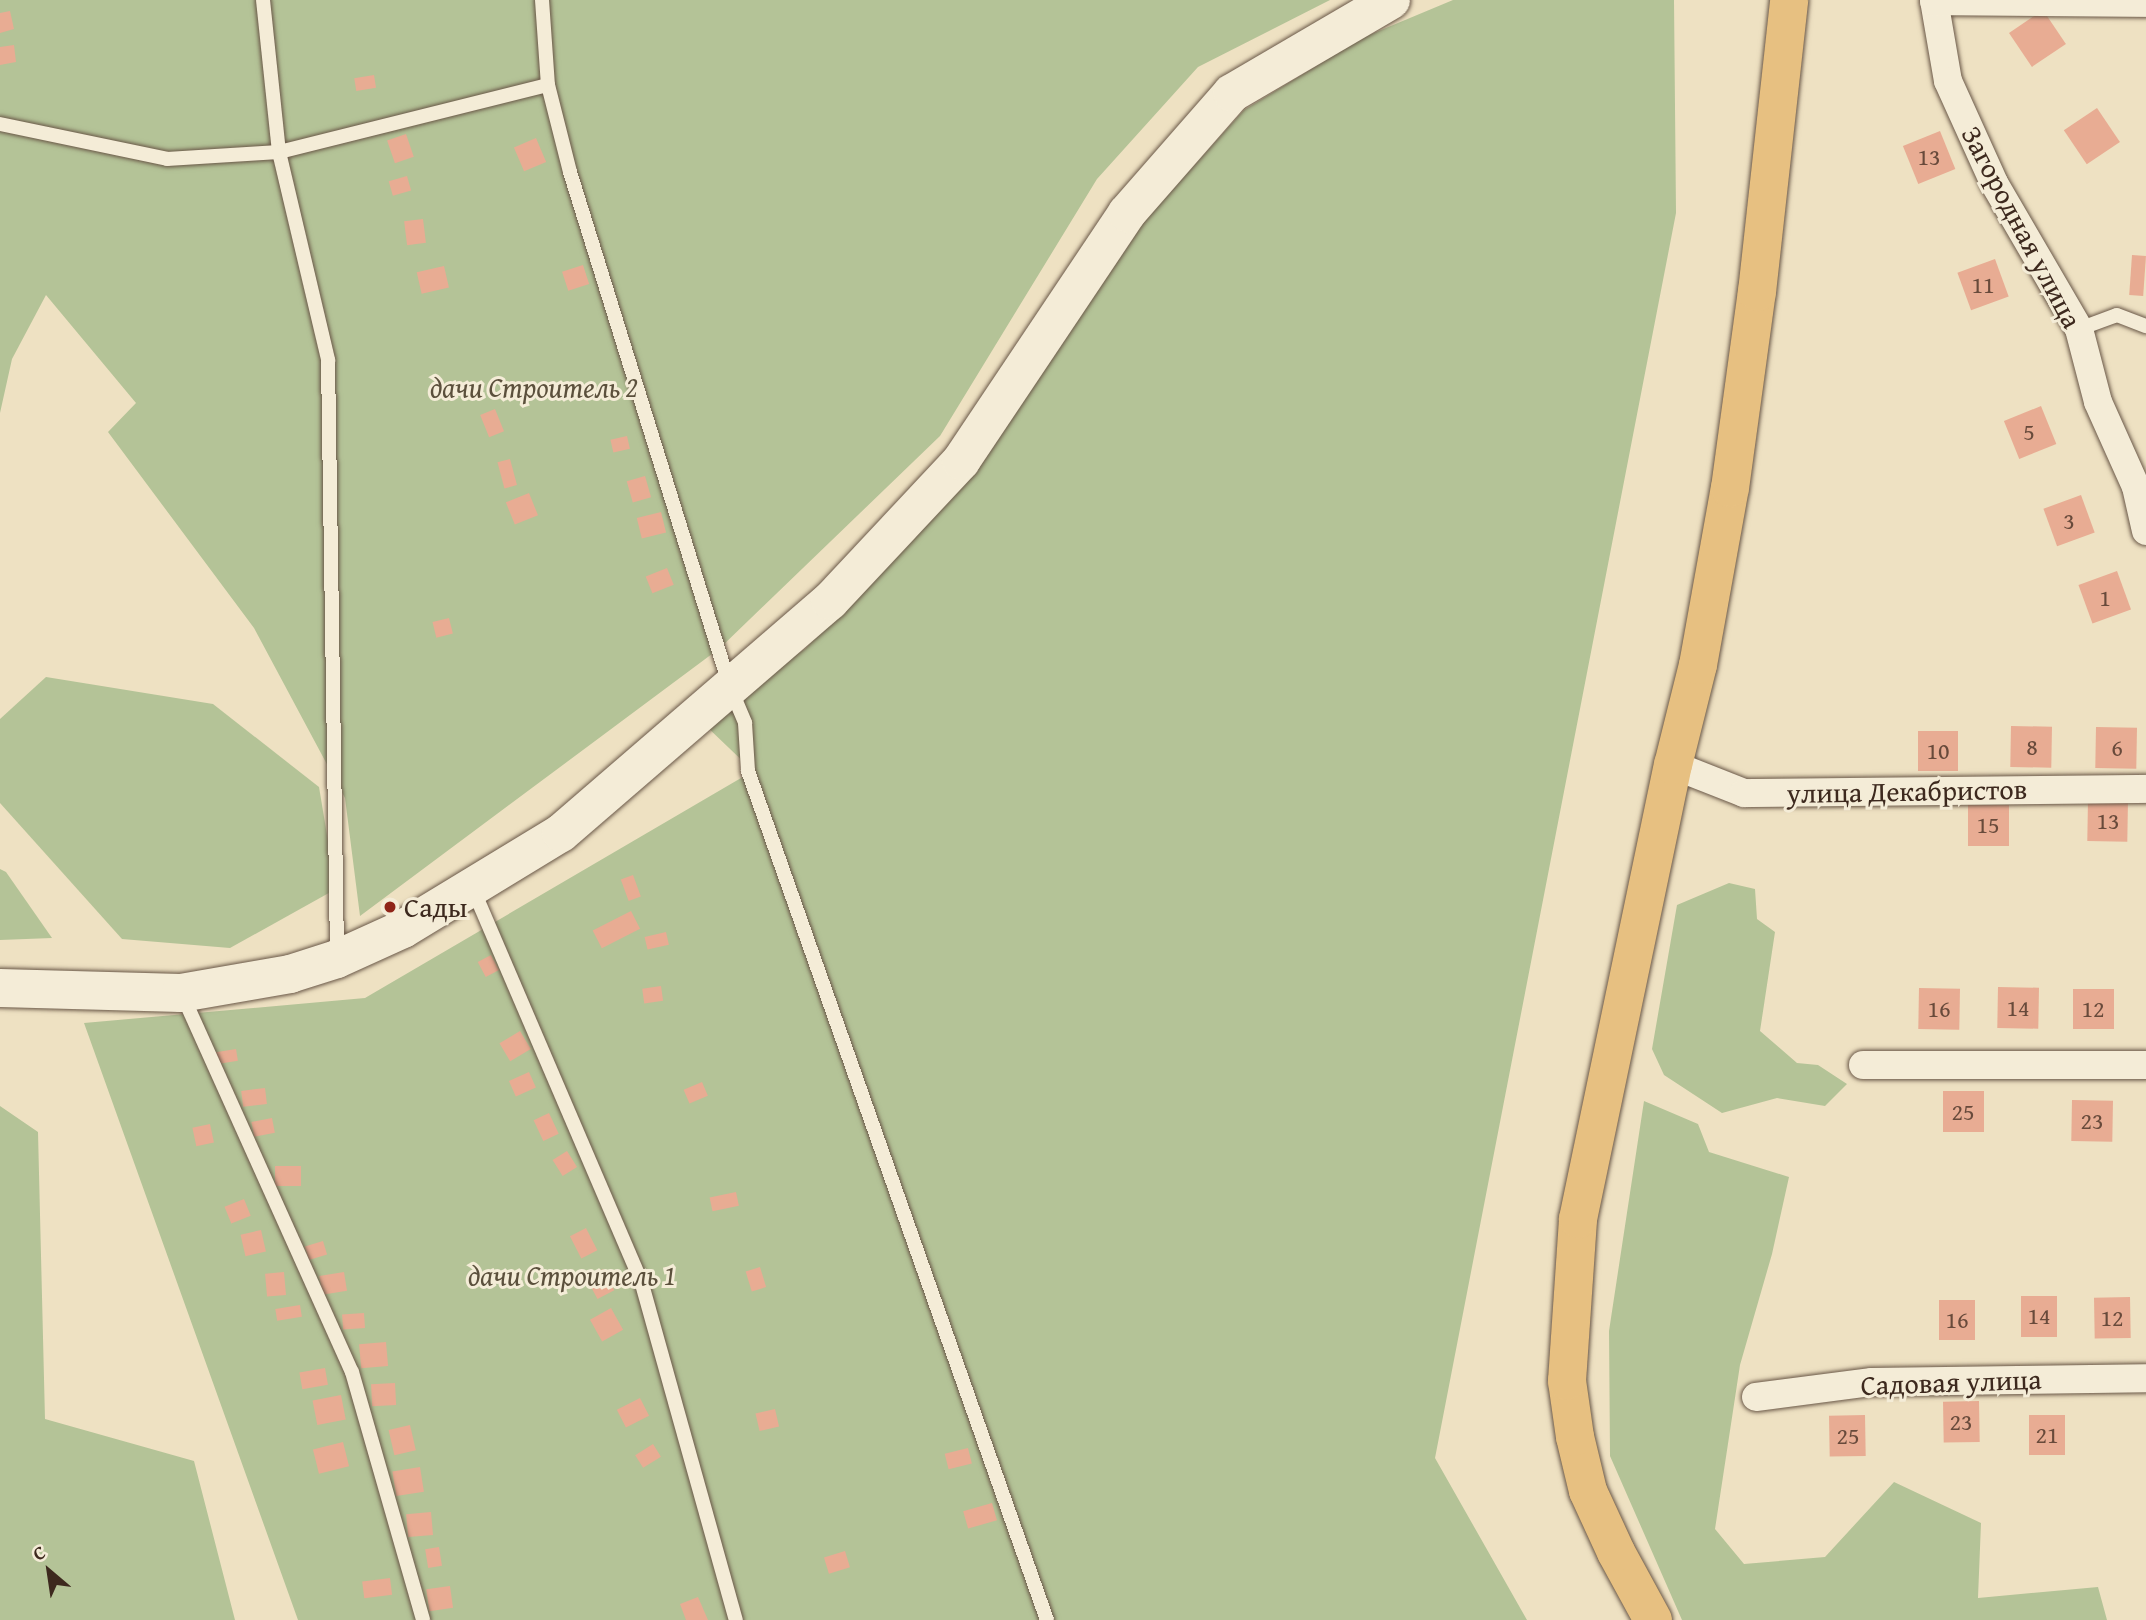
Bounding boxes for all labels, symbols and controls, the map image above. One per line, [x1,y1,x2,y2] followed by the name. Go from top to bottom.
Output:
[1955,120,2089,334] street label: Загородная улица
[1917,143,1941,171] house number: 13
[1971,271,1995,299] house number: 11
[430,370,638,404] park label: дачи Строитель 2
[2023,418,2035,446] house number: 5
[2063,507,2075,535] house number: 3
[2099,584,2111,612] house number: 1
[2026,733,2038,761] house number: 8
[2111,734,2123,762] house number: 6
[1926,737,1950,765] house number: 10
[1786,772,2028,810] street label: улица Декабристов
[2096,807,2120,835] house number: 13
[1976,811,2000,839] house number: 15
[404,890,467,924] place label: Сады
[382,899,398,915] marker: Сады
[2006,994,2030,1022] house number: 14
[1927,995,1951,1023] house number: 16
[2081,995,2105,1023] house number: 12
[1951,1098,1975,1126] house number: 25
[2080,1107,2104,1135] house number: 23
[468,1258,676,1292] park label: дачи Строитель 1
[2027,1302,2051,1330] house number: 14
[2100,1304,2124,1332] house number: 12
[1945,1306,1969,1334] house number: 16
[1860,1362,2042,1402] street label: Садовая улица
[1949,1408,1973,1436] house number: 23
[2035,1421,2059,1449] house number: 21
[1836,1422,1860,1450] house number: 25
[14,1536,84,1606] north arrow
[27,1538,50,1567] text: С

